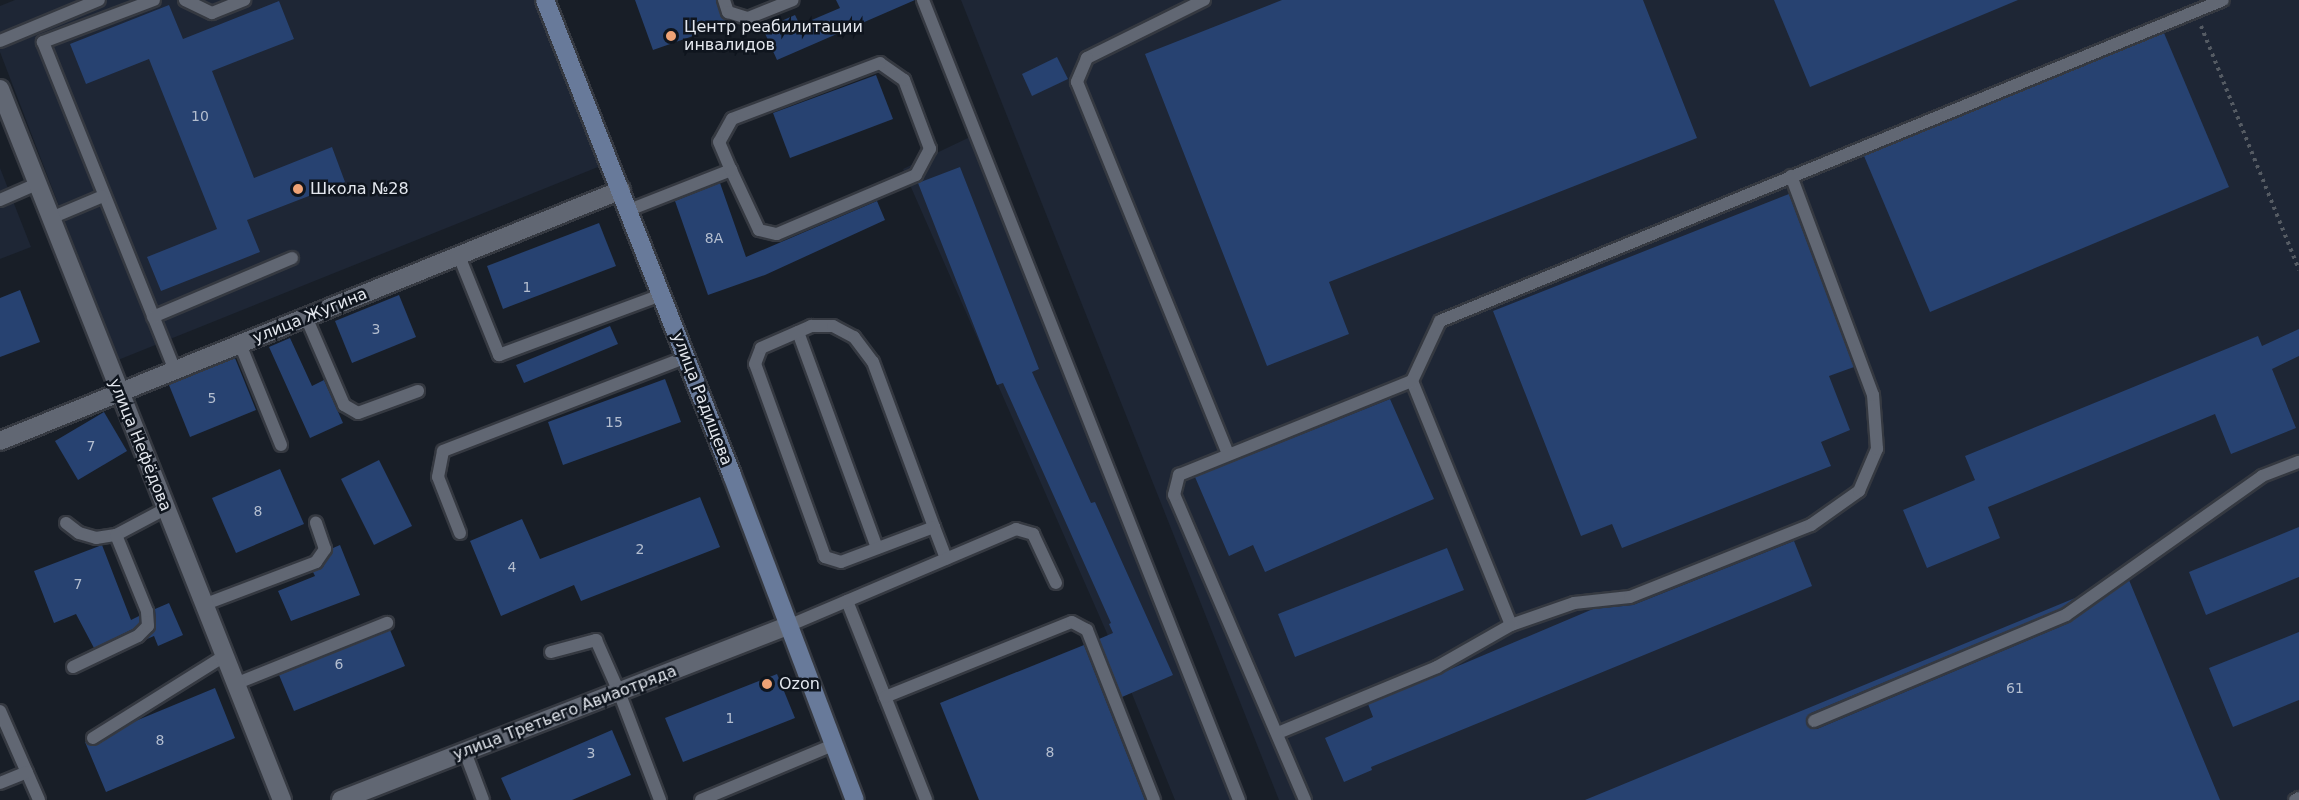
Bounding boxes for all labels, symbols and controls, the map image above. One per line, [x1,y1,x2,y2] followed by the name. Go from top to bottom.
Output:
[684,17,863,55] place label: Центр реабилитации инвалидов
[662,27,680,45] marker: Центр реабилитации инвалидов
[191,108,209,124] house number: 10
[310,179,409,199] place label: Школа №28
[291,182,305,196] marker: Школа №28
[705,230,723,246] house number: 8А
[523,279,531,295] house number: 1
[250,284,370,348] street label: улица Жугина
[372,321,380,337] house number: 3
[668,330,736,468] street label: улица Радищева
[105,376,175,514] street label: улица Нефёдова
[208,390,216,406] house number: 5
[605,414,623,430] house number: 15
[87,438,95,454] house number: 7
[254,503,262,519] house number: 8
[636,541,644,557] house number: 2
[508,559,516,575] house number: 4
[74,576,82,592] house number: 7
[335,656,343,672] house number: 6
[451,661,679,765] street label: улица Третьего Авиаотряда
[779,674,820,694] place label: Ozon
[760,677,774,691] marker: Ozon
[2006,680,2024,696] house number: 61
[726,710,734,726] house number: 1
[156,732,164,748] house number: 8
[1046,744,1054,760] house number: 8
[587,745,595,761] house number: 3

